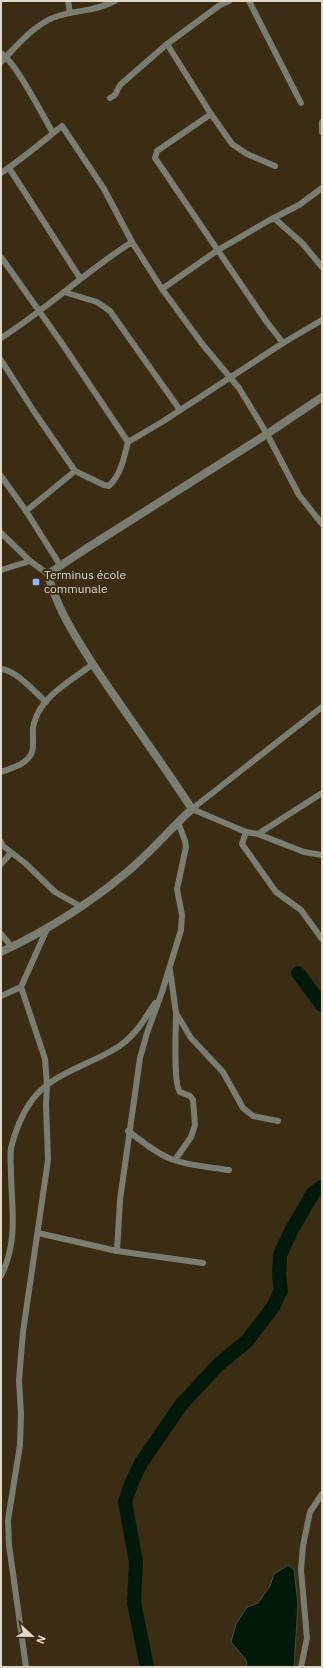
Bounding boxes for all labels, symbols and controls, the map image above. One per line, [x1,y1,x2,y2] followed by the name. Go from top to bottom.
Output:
[44,567,126,596] place label: Terminus école communale
[31,577,41,587] marker: Terminus école communale
[12,1616,52,1656] north arrow
[33,1633,49,1646] text: N

